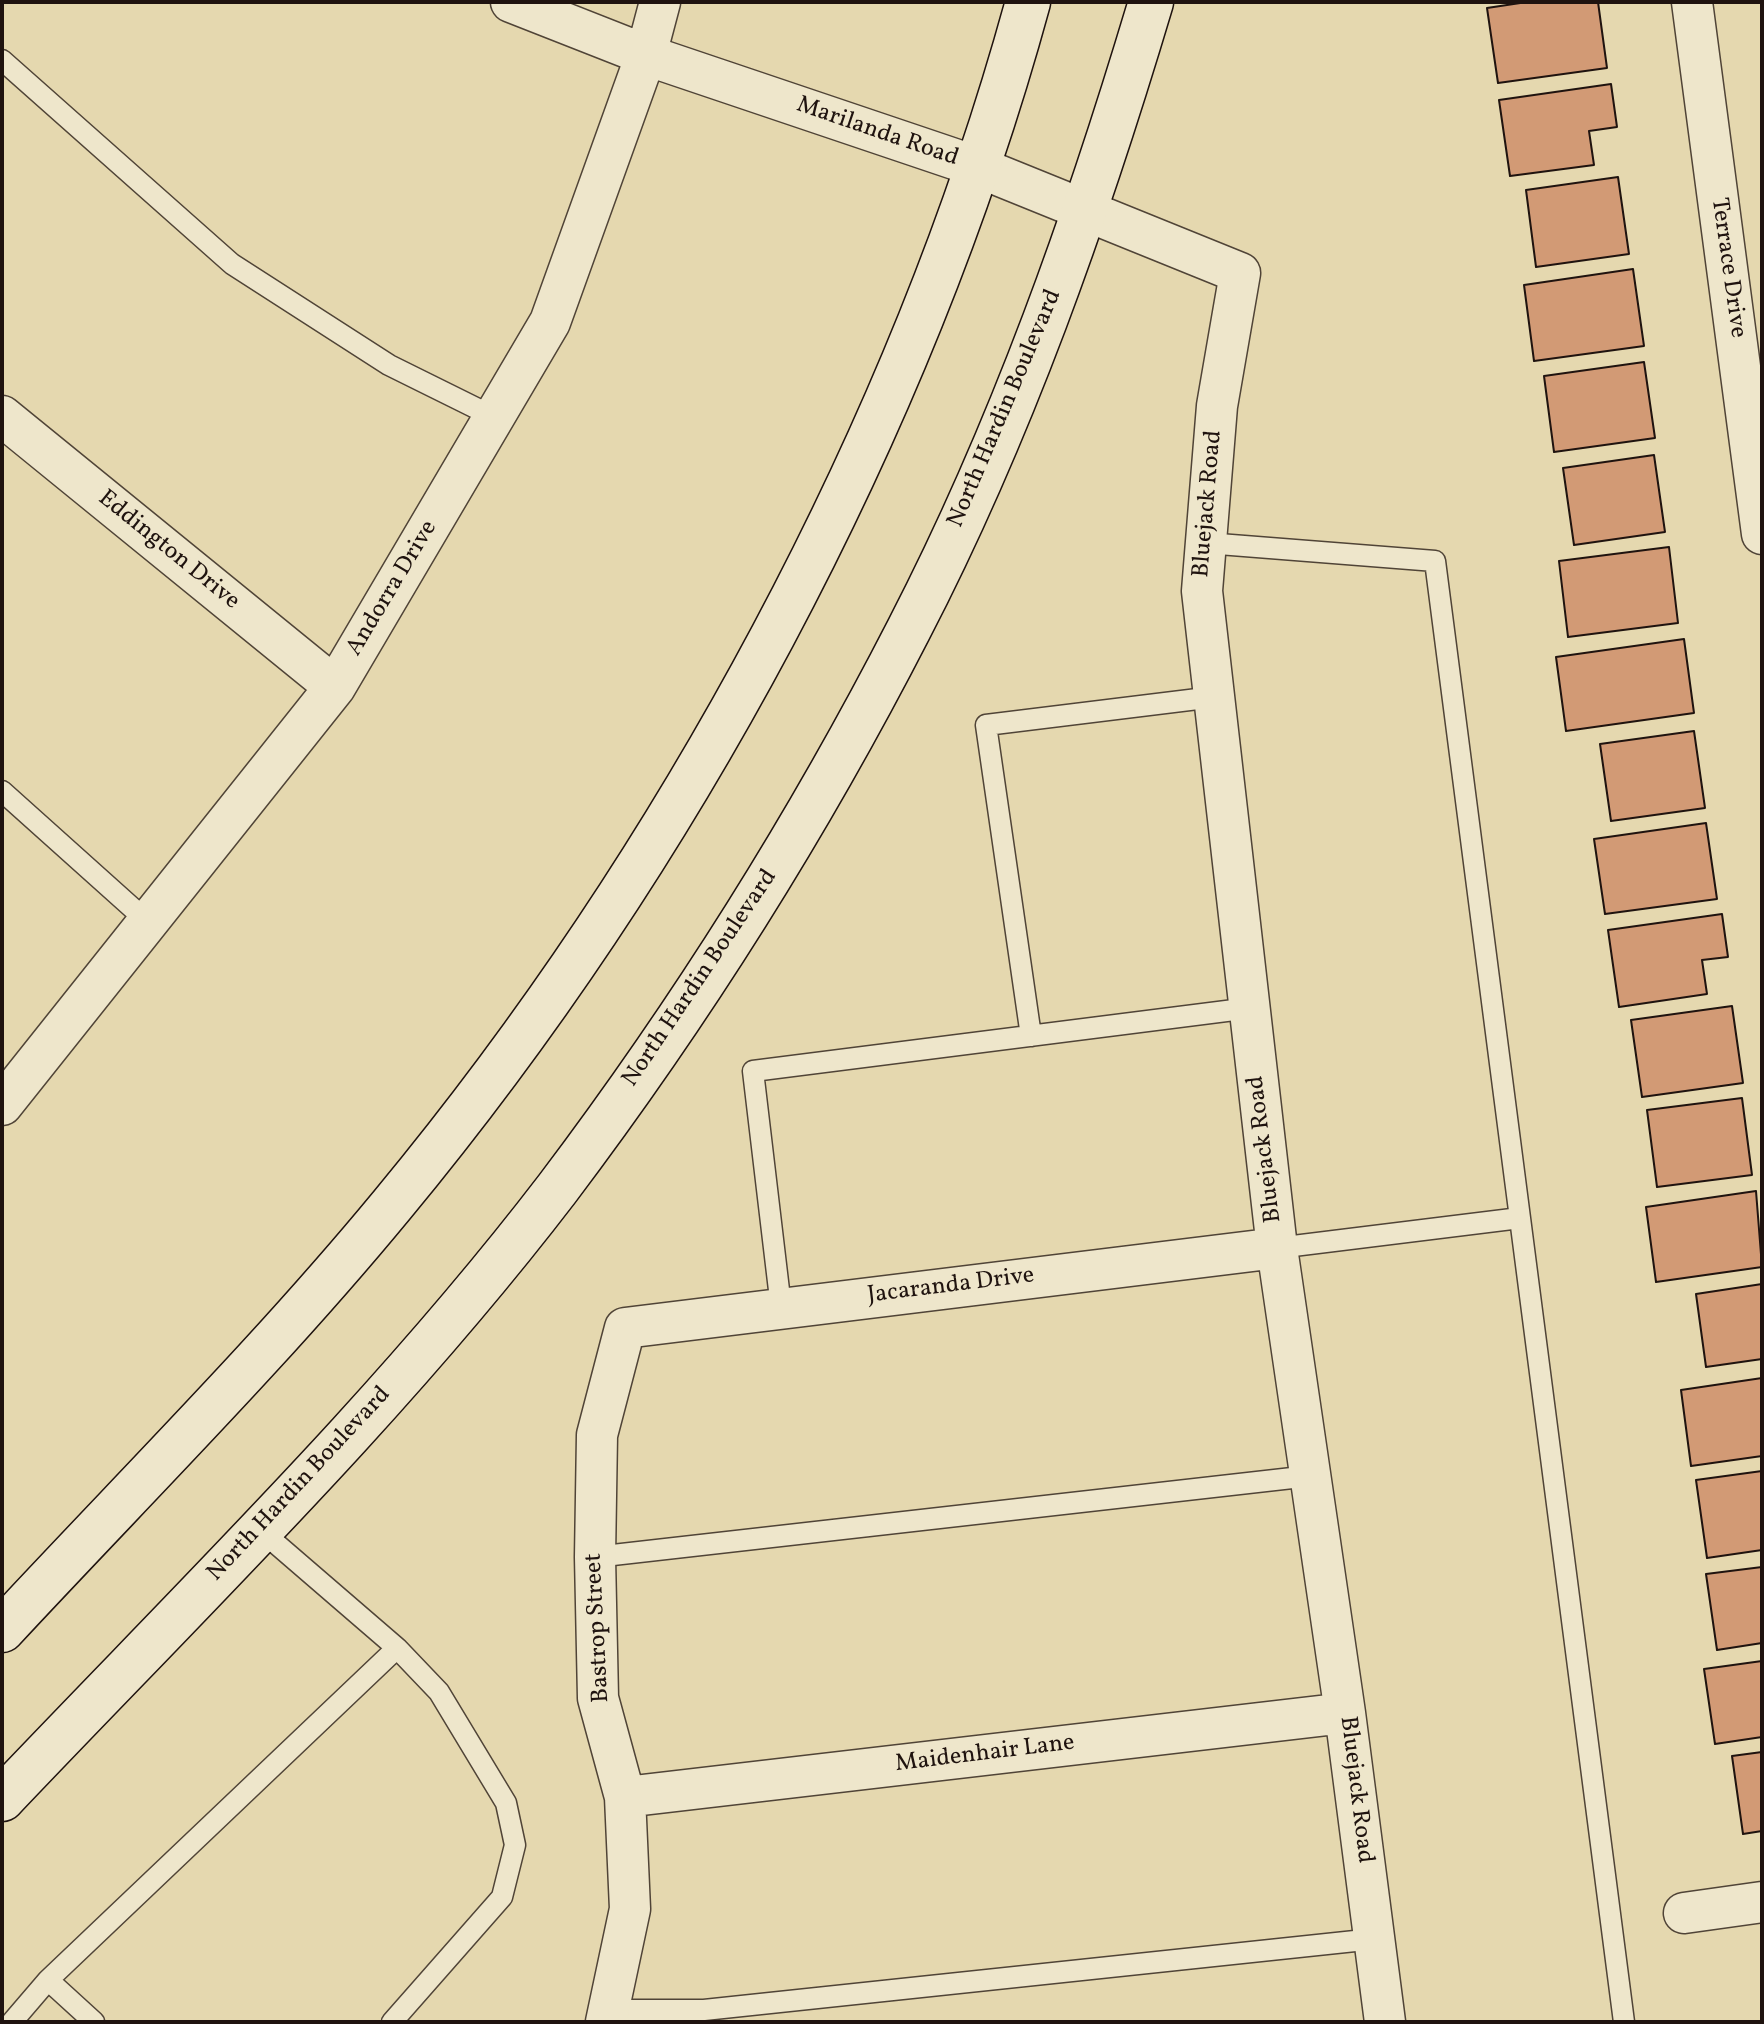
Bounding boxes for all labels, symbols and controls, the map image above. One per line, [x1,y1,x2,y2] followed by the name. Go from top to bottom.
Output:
[792,92,962,174] street label: Marilanda Road
[1703,196,1751,340] street label: Terrace Drive
[943,286,1069,532] street label: North Hardin Boulevard
[1188,429,1230,579] street label: Bluejack Road
[91,485,245,617] street label: Eddington Drive
[341,516,445,662] street label: Andorra Drive
[618,865,784,1093] street label: North Hardin Boulevard
[1243,1074,1289,1224] street label: Bluejack Road
[866,1262,1036,1312] street label: Jacaranda Drive
[202,1382,398,1588] street label: North Hardin Boulevard
[581,1552,617,1704] street label: Bastrop Street
[1332,1715,1378,1865] street label: Bluejack Road
[894,1730,1076,1780] street label: Maidenhair Lane

